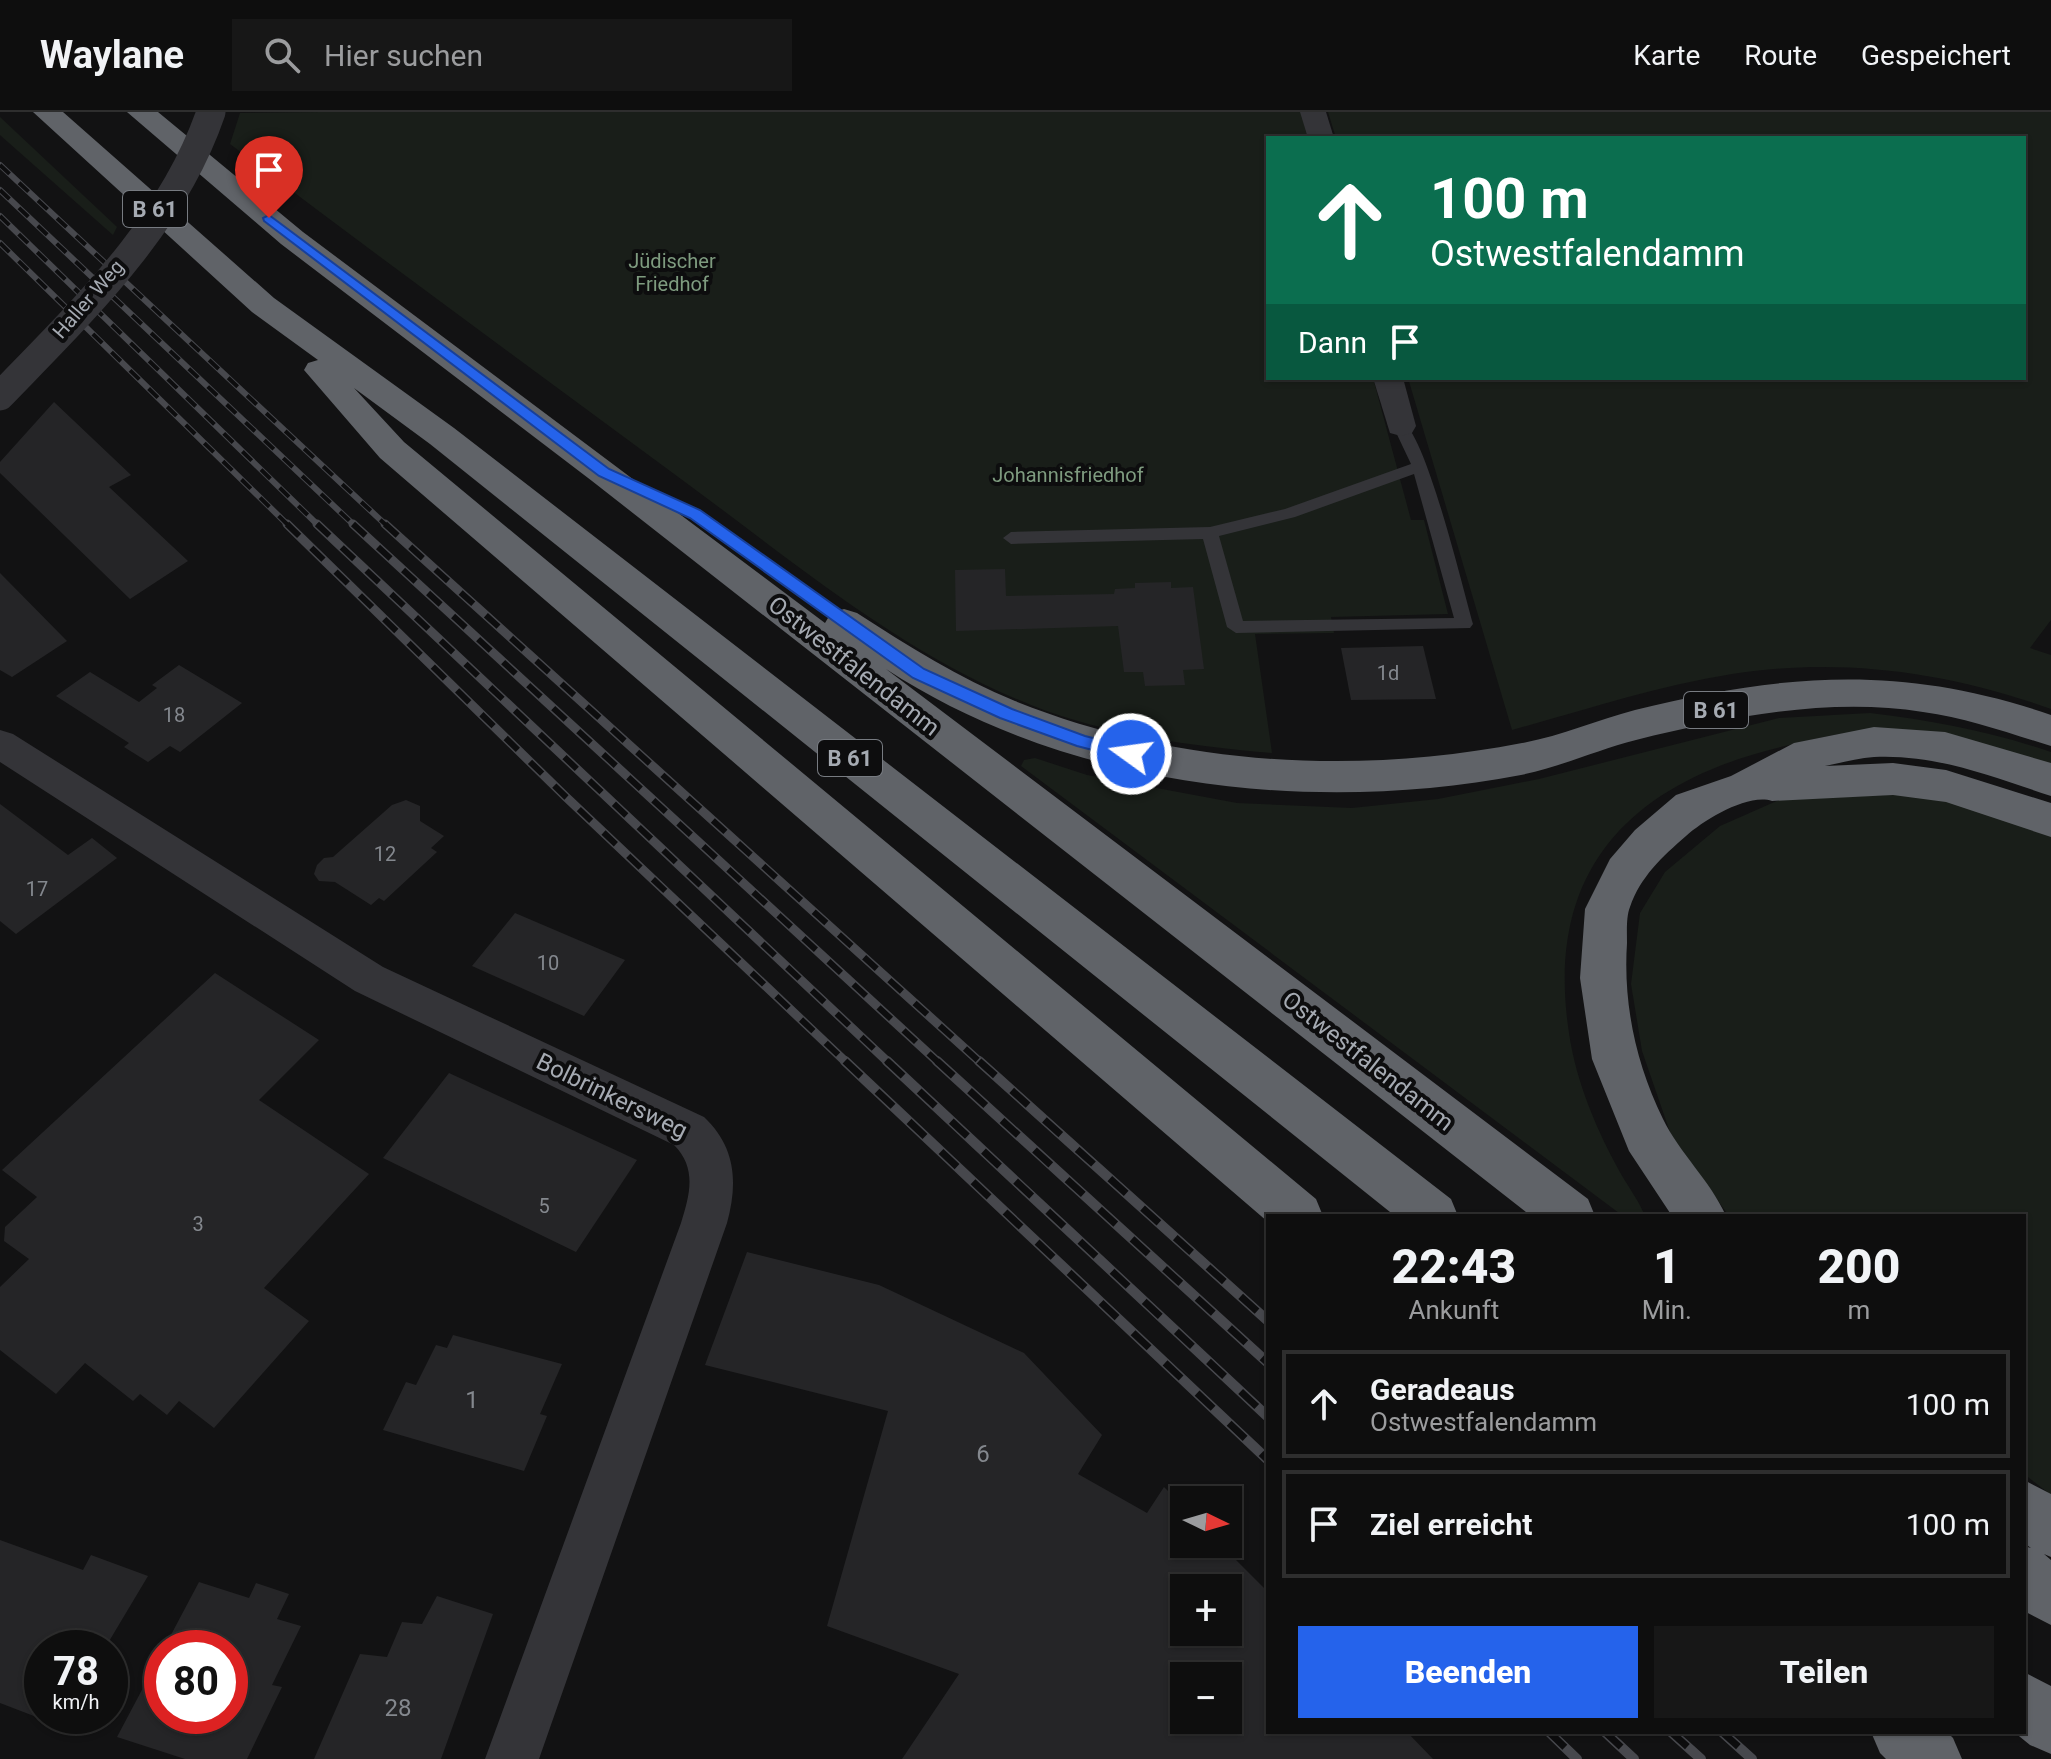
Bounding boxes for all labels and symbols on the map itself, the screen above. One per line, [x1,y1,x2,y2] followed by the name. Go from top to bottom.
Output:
[235,136,303,218] pin
[123,191,187,227] road number: B 61
[628,249,716,296] park label: Jüdischer Friedhof
[47,255,129,343] street label: Haller Weg
[992,463,1144,487] park label: Johannisfriedhof
[763,590,945,742] street label: Ostwestfalendamm
[1377,661,1399,685] house number: 1d
[1684,692,1748,728] road number: B 61
[163,703,185,727] house number: 18
[1089,712,1173,796] position arrow
[818,740,882,776] road number: B 61
[374,842,396,866] house number: 12
[26,877,48,901] house number: 17
[537,951,559,975] house number: 10
[1277,985,1459,1137] street label: Ostwestfalendamm
[532,1047,692,1145] street label: Bolbrinkersweg
[538,1194,550,1218] house number: 5
[192,1212,204,1236] house number: 3
[465,1386,479,1414] house number: 1
[976,1440,990,1468] house number: 6
[1170,1486,1242,1558] north arrow
[144,1630,248,1734] speed limit sign: 80
[385,1694,411,1722] house number: 28

